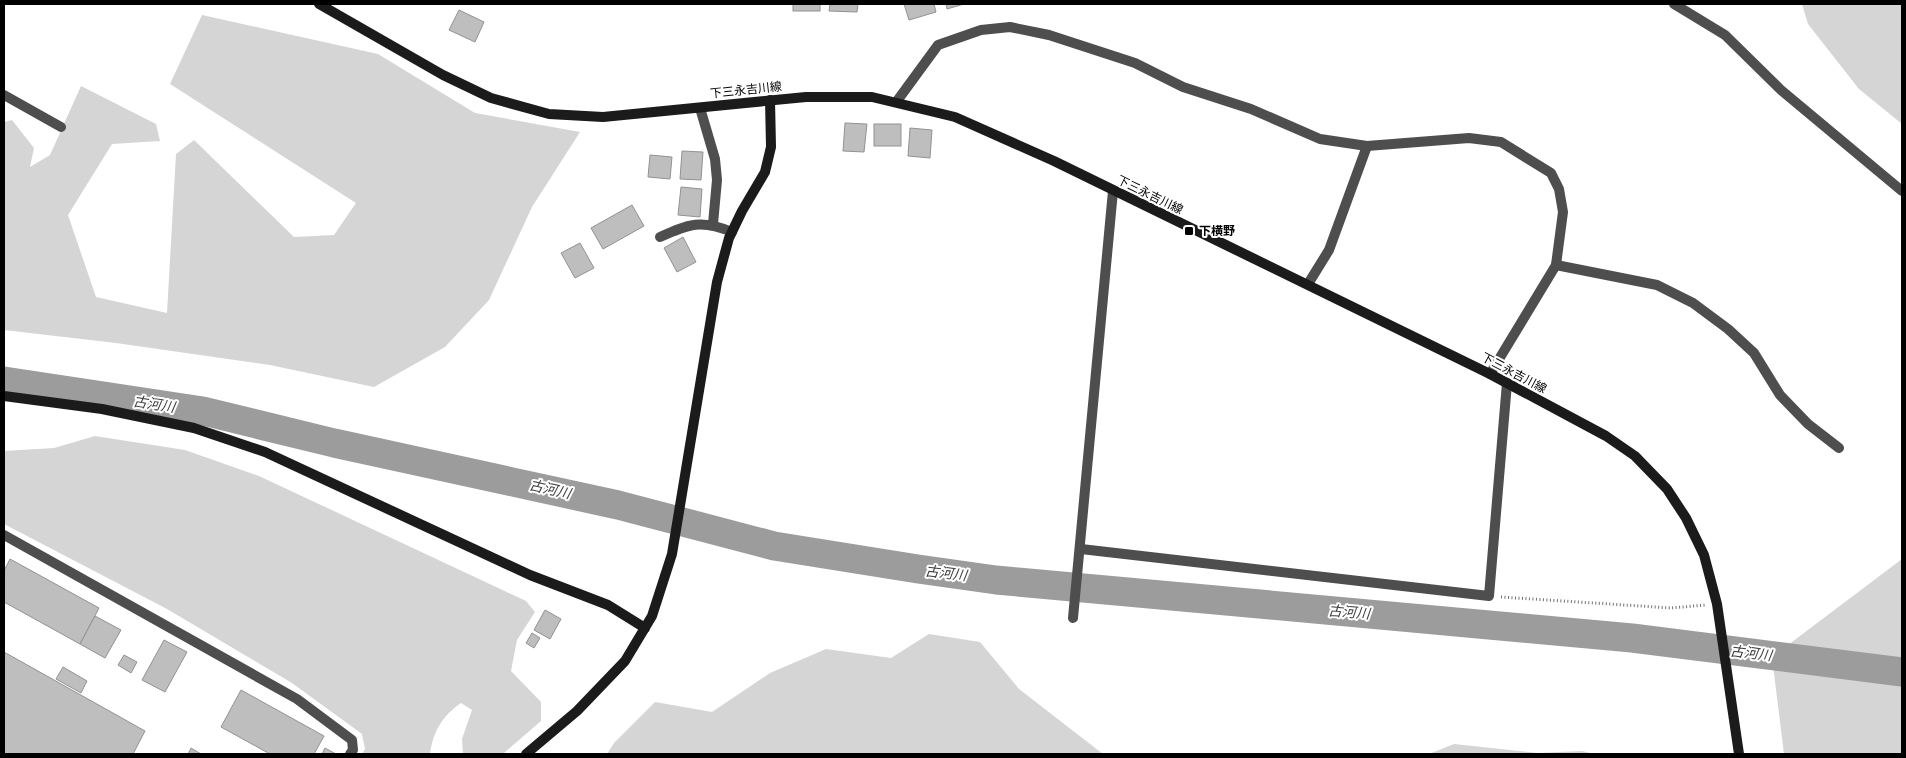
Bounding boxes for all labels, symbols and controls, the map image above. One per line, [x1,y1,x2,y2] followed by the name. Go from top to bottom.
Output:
[709,79,783,101] street label: 下三永吉川線
[1115,173,1185,217] street label: 下三永吉川線
[1199,224,1235,238] place label: 下横野
[1183,225,1195,237] marker: 下横野
[1479,350,1549,396] street label: 下三永吉川線
[132,393,178,415] water label: 古河川
[528,476,574,502] water label: 古河川
[924,563,970,584] water label: 古河川
[1327,602,1373,622] water label: 古河川
[1729,643,1775,664] water label: 古河川

